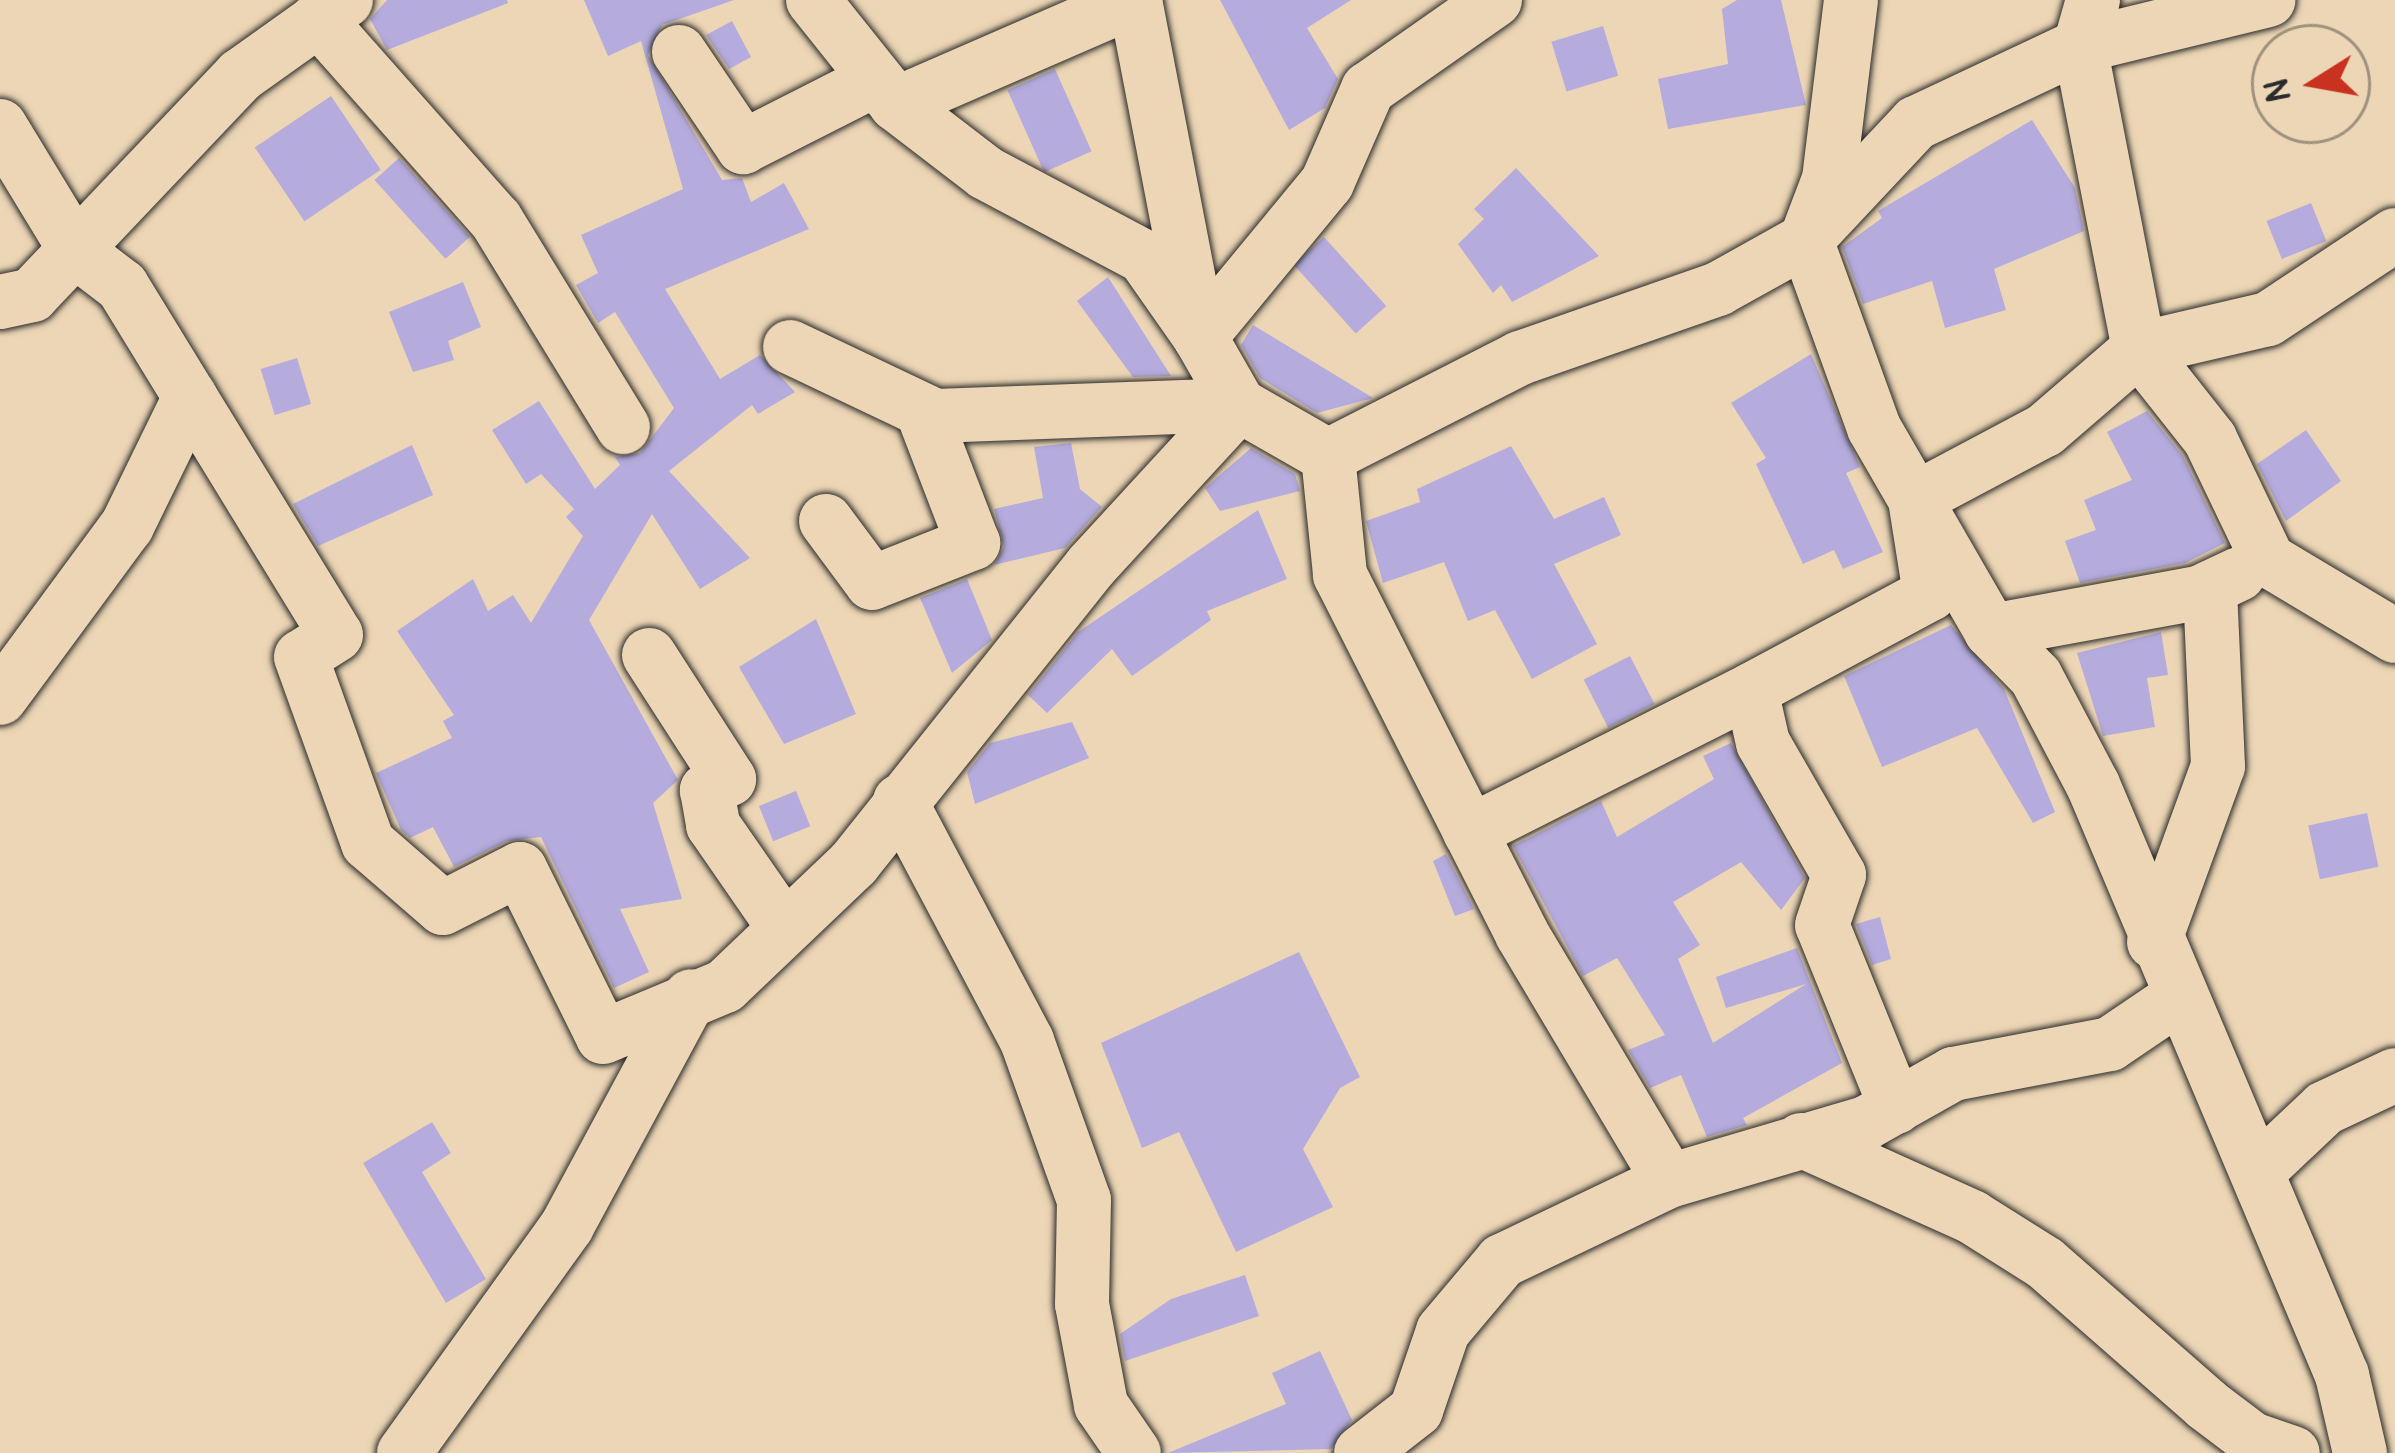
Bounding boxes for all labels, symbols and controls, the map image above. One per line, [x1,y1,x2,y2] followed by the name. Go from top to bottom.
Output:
[2251,24,2371,144] north arrow
[2256,76,2300,105] text: N

